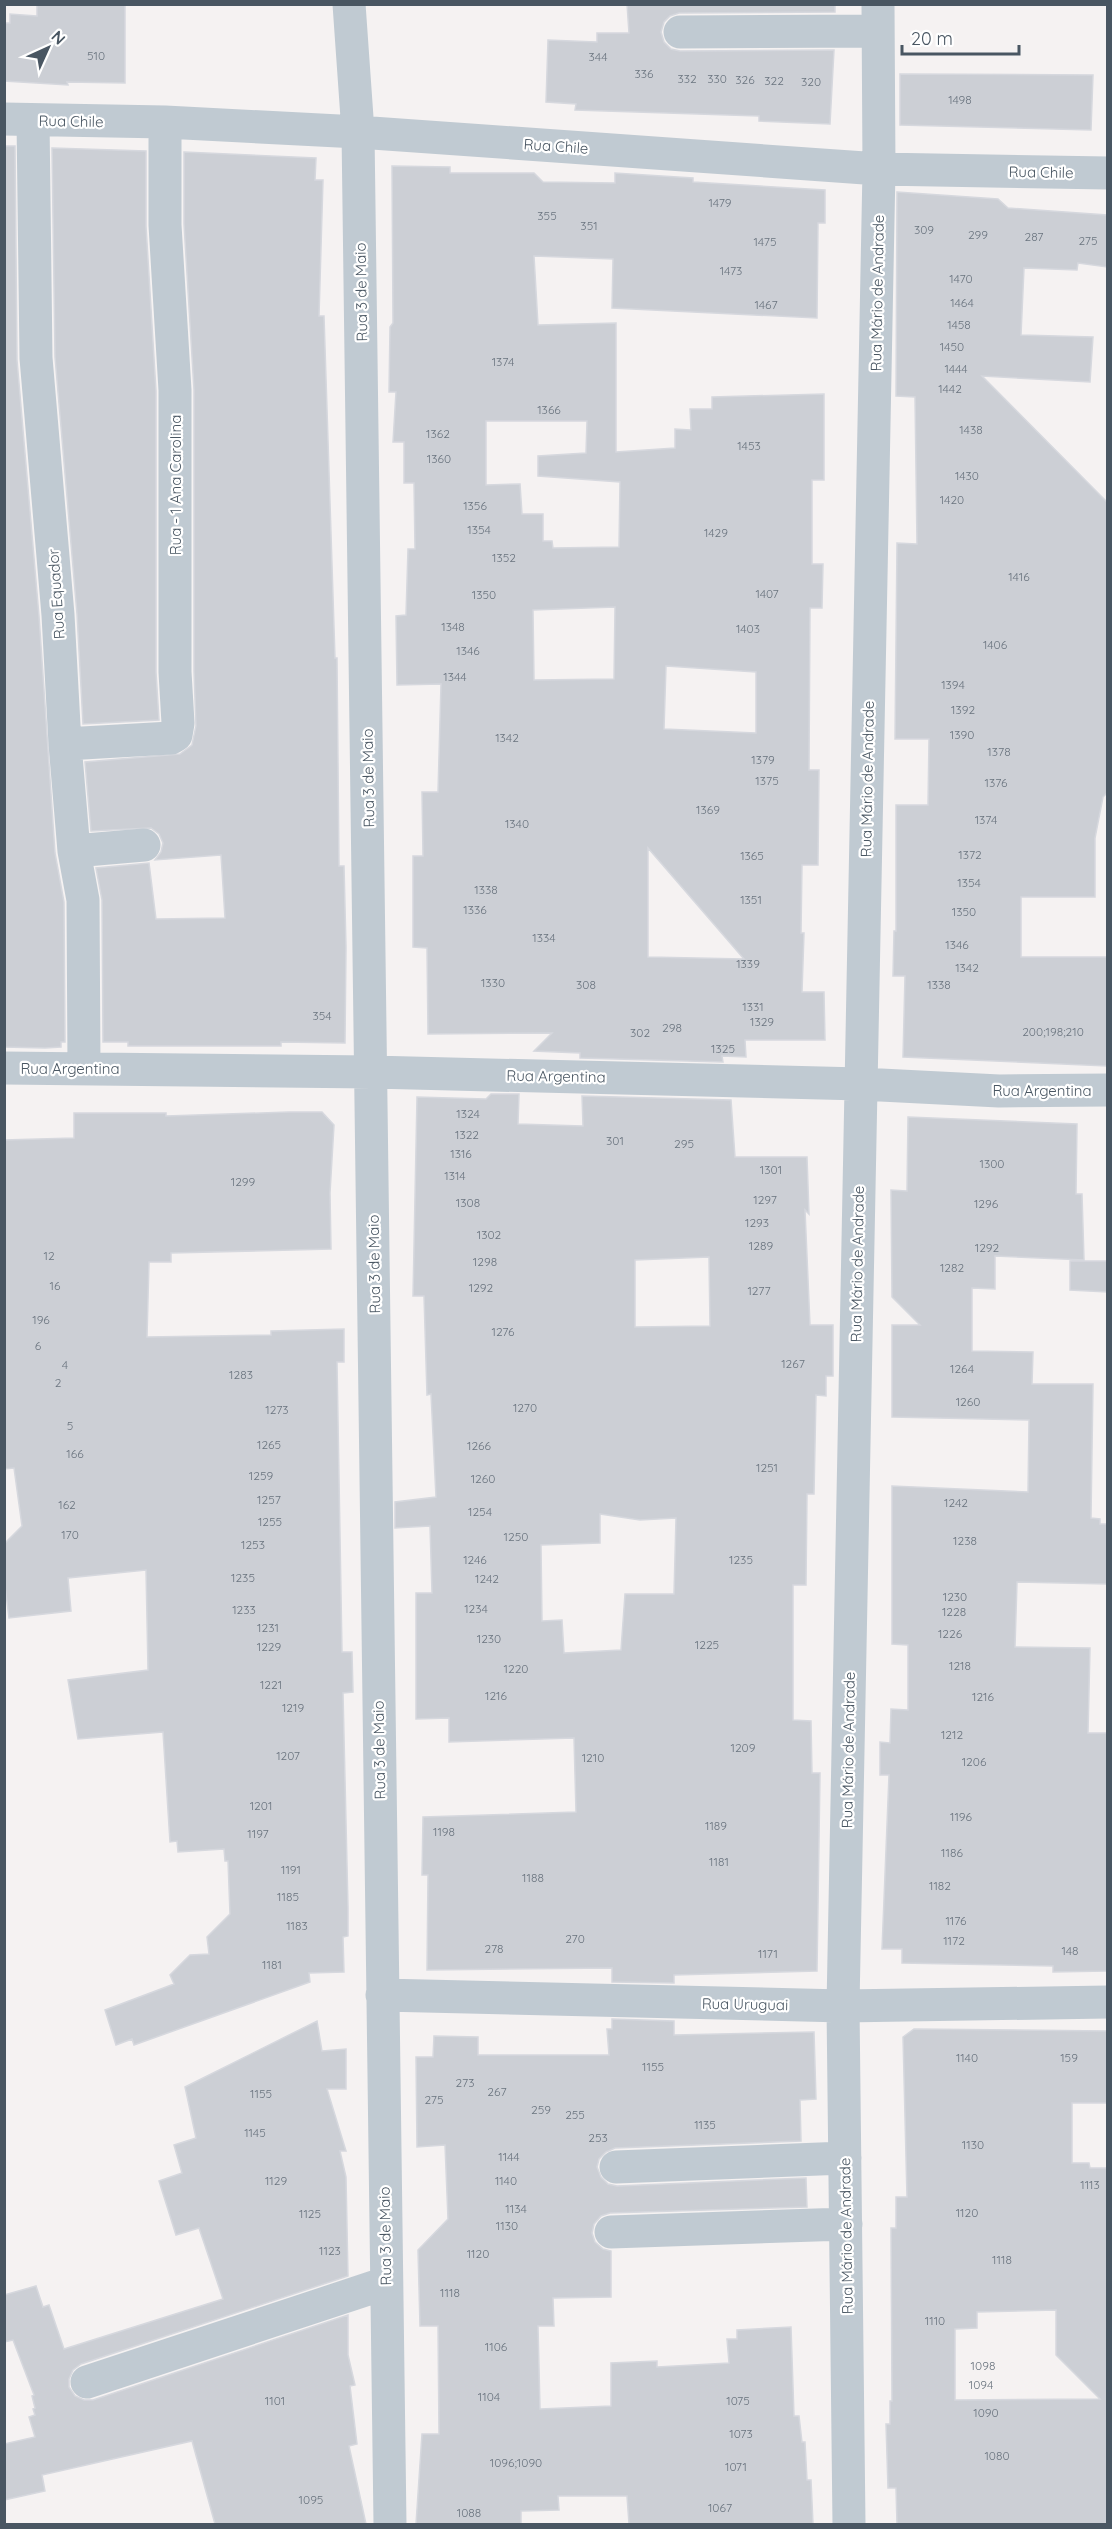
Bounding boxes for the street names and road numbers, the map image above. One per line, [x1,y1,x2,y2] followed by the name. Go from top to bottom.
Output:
[38,111,104,131] street label: Rua Chile
[523,134,589,158] street label: Rua Chile
[1008,162,1074,182] street label: Rua Chile
[866,215,888,371] street label: Rua Mário de Andrade
[351,242,371,342] street label: Rua 3 de Maio
[166,415,185,555] street label: Rua - 1 Ana Carolina
[43,548,69,640] street label: Rua Equador
[856,701,878,857] street label: Rua Mário de Andrade
[358,728,378,828] street label: Rua 3 de Maio
[20,1059,120,1078] street label: Rua Argentina
[506,1066,606,1086] street label: Rua Argentina
[992,1081,1092,1100] street label: Rua Argentina
[846,1186,868,1342] street label: Rua Mário de Andrade
[364,1214,384,1314] street label: Rua 3 de Maio
[837,1672,859,1828] street label: Rua Mário de Andrade
[369,1700,389,1800] street label: Rua 3 de Maio
[702,1994,788,2014] street label: Rua Uruguai
[835,2158,857,2314] street label: Rua Mário de Andrade
[375,2186,395,2286] street label: Rua 3 de Maio

